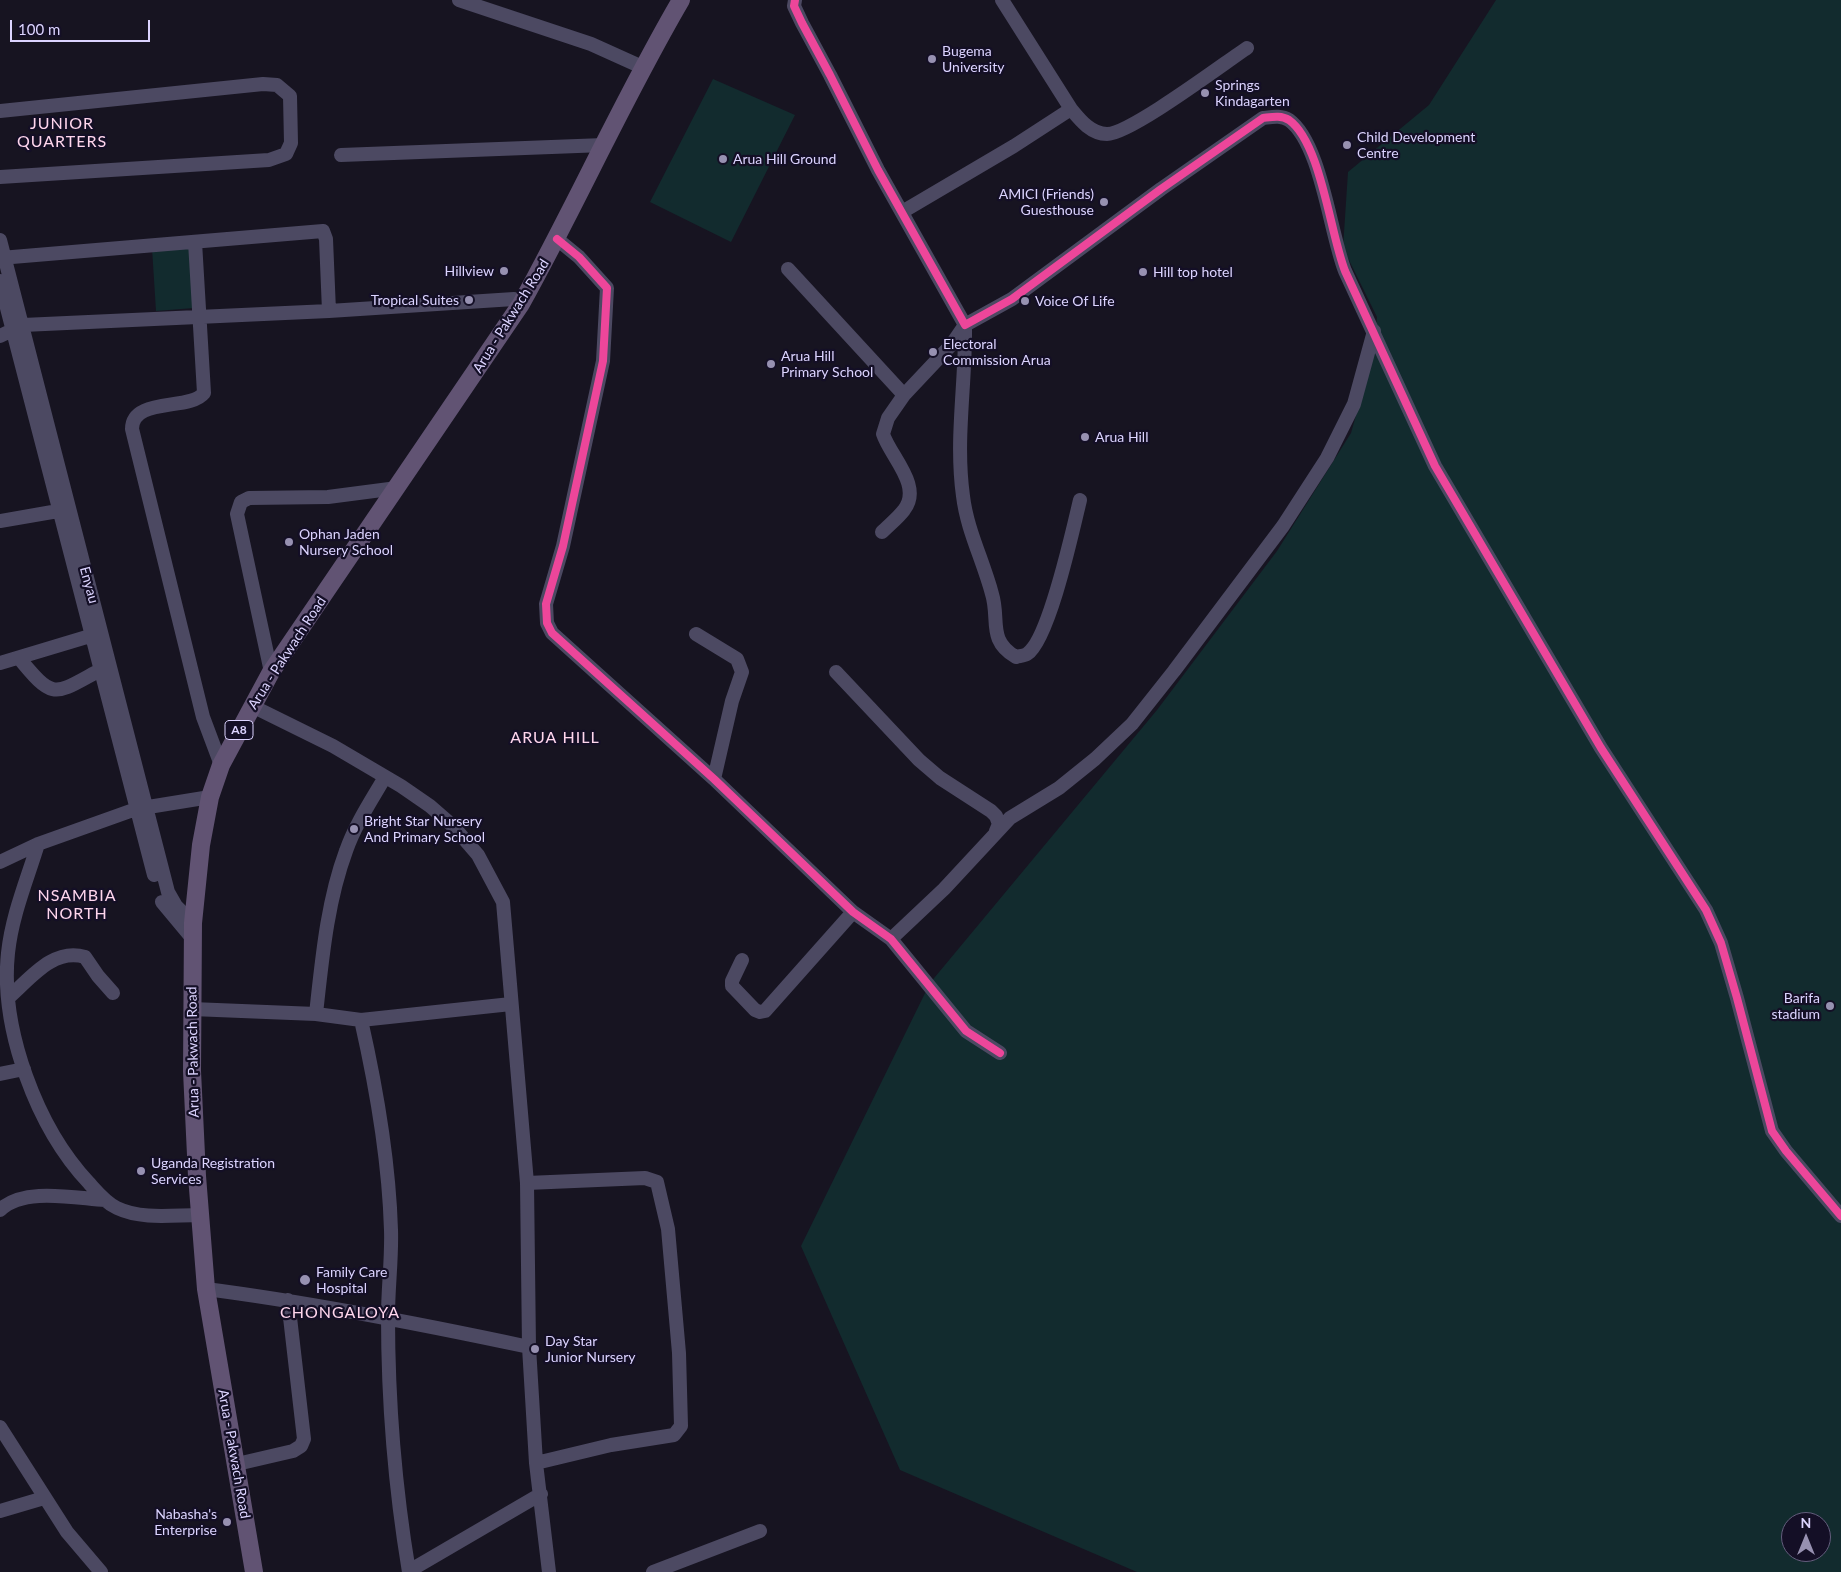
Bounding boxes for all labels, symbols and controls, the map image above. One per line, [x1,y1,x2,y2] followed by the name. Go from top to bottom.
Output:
[12,10,152,42] scale bar
[18,20,60,38] text: 100 m
[942,43,1004,75] place label: Bugema University
[926,53,938,65] marker: Bugema University
[1215,77,1290,110] place label: Springs Kindagarten
[1199,87,1211,99] marker: Springs Kindagarten
[16,114,108,152] district label: JUNIOR QUARTERS
[1357,129,1475,162] place label: Child Development Centre
[1341,139,1353,151] marker: Child Development Centre
[733,151,836,167] place label: Arua Hill Ground
[717,153,729,165] marker: Arua Hill Ground
[999,186,1094,218] place label: AMICI (Friends) Guesthouse
[1098,196,1110,208] marker: AMICI (Friends) Guesthouse
[469,256,553,376] street label: Arua - Pakwach Road
[445,263,494,279] place label: Hillview
[1153,264,1233,280] place label: Hill top hotel
[498,265,510,277] marker: Hillview
[1137,266,1149,278] marker: Hill top hotel
[371,292,459,308] place label: Tropical Suites
[1035,293,1115,309] place label: Voice Of Life
[463,294,475,306] marker: Tropical Suites
[1019,295,1031,307] marker: Voice Of Life
[943,336,1051,368] place label: Electoral Commission Arua
[927,346,939,358] marker: Electoral Commission Arua
[781,348,873,381] place label: Arua Hill Primary School
[765,358,777,370] marker: Arua Hill Primary School
[1095,429,1148,445] place label: Arua Hill
[1079,431,1091,443] marker: Arua Hill
[299,526,393,558] place label: Ophan Jaden Nursery School
[283,536,295,548] marker: Ophan Jaden Nursery School
[76,565,102,605] street label: Enyau
[244,594,330,712] street label: Arua - Pakwach Road
[225,720,253,740] road number: A8
[509,728,601,748] district label: ARUA HILL
[364,813,485,846] place label: Bright Star Nursery And Primary School
[348,823,360,835] marker: Bright Star Nursery And Primary School
[37,886,117,924] district label: NSAMBIA NORTH
[183,986,203,1118] street label: Arua - Pakwach Road
[1771,990,1820,1022] place label: Barifa stadium
[1824,1000,1836,1012] marker: Barifa stadium
[151,1155,275,1188] place label: Uganda Registration Services
[135,1165,147,1177] marker: Uganda Registration Services
[316,1264,387,1296] place label: Family Care Hospital
[298,1273,312,1287] marker: Family Care Hospital
[279,1303,401,1323] district label: CHONGALOYA
[545,1333,636,1365] place label: Day Star Junior Nursery
[529,1343,541,1355] marker: Day Star Junior Nursery
[214,1388,254,1520] street label: Arua - Pakwach Road
[154,1506,217,1538] place label: Nabasha's Enterprise
[1781,1512,1831,1562] north arrow
[1801,1514,1811,1531] text: N
[221,1516,233,1528] marker: Nabasha's Enterprise

